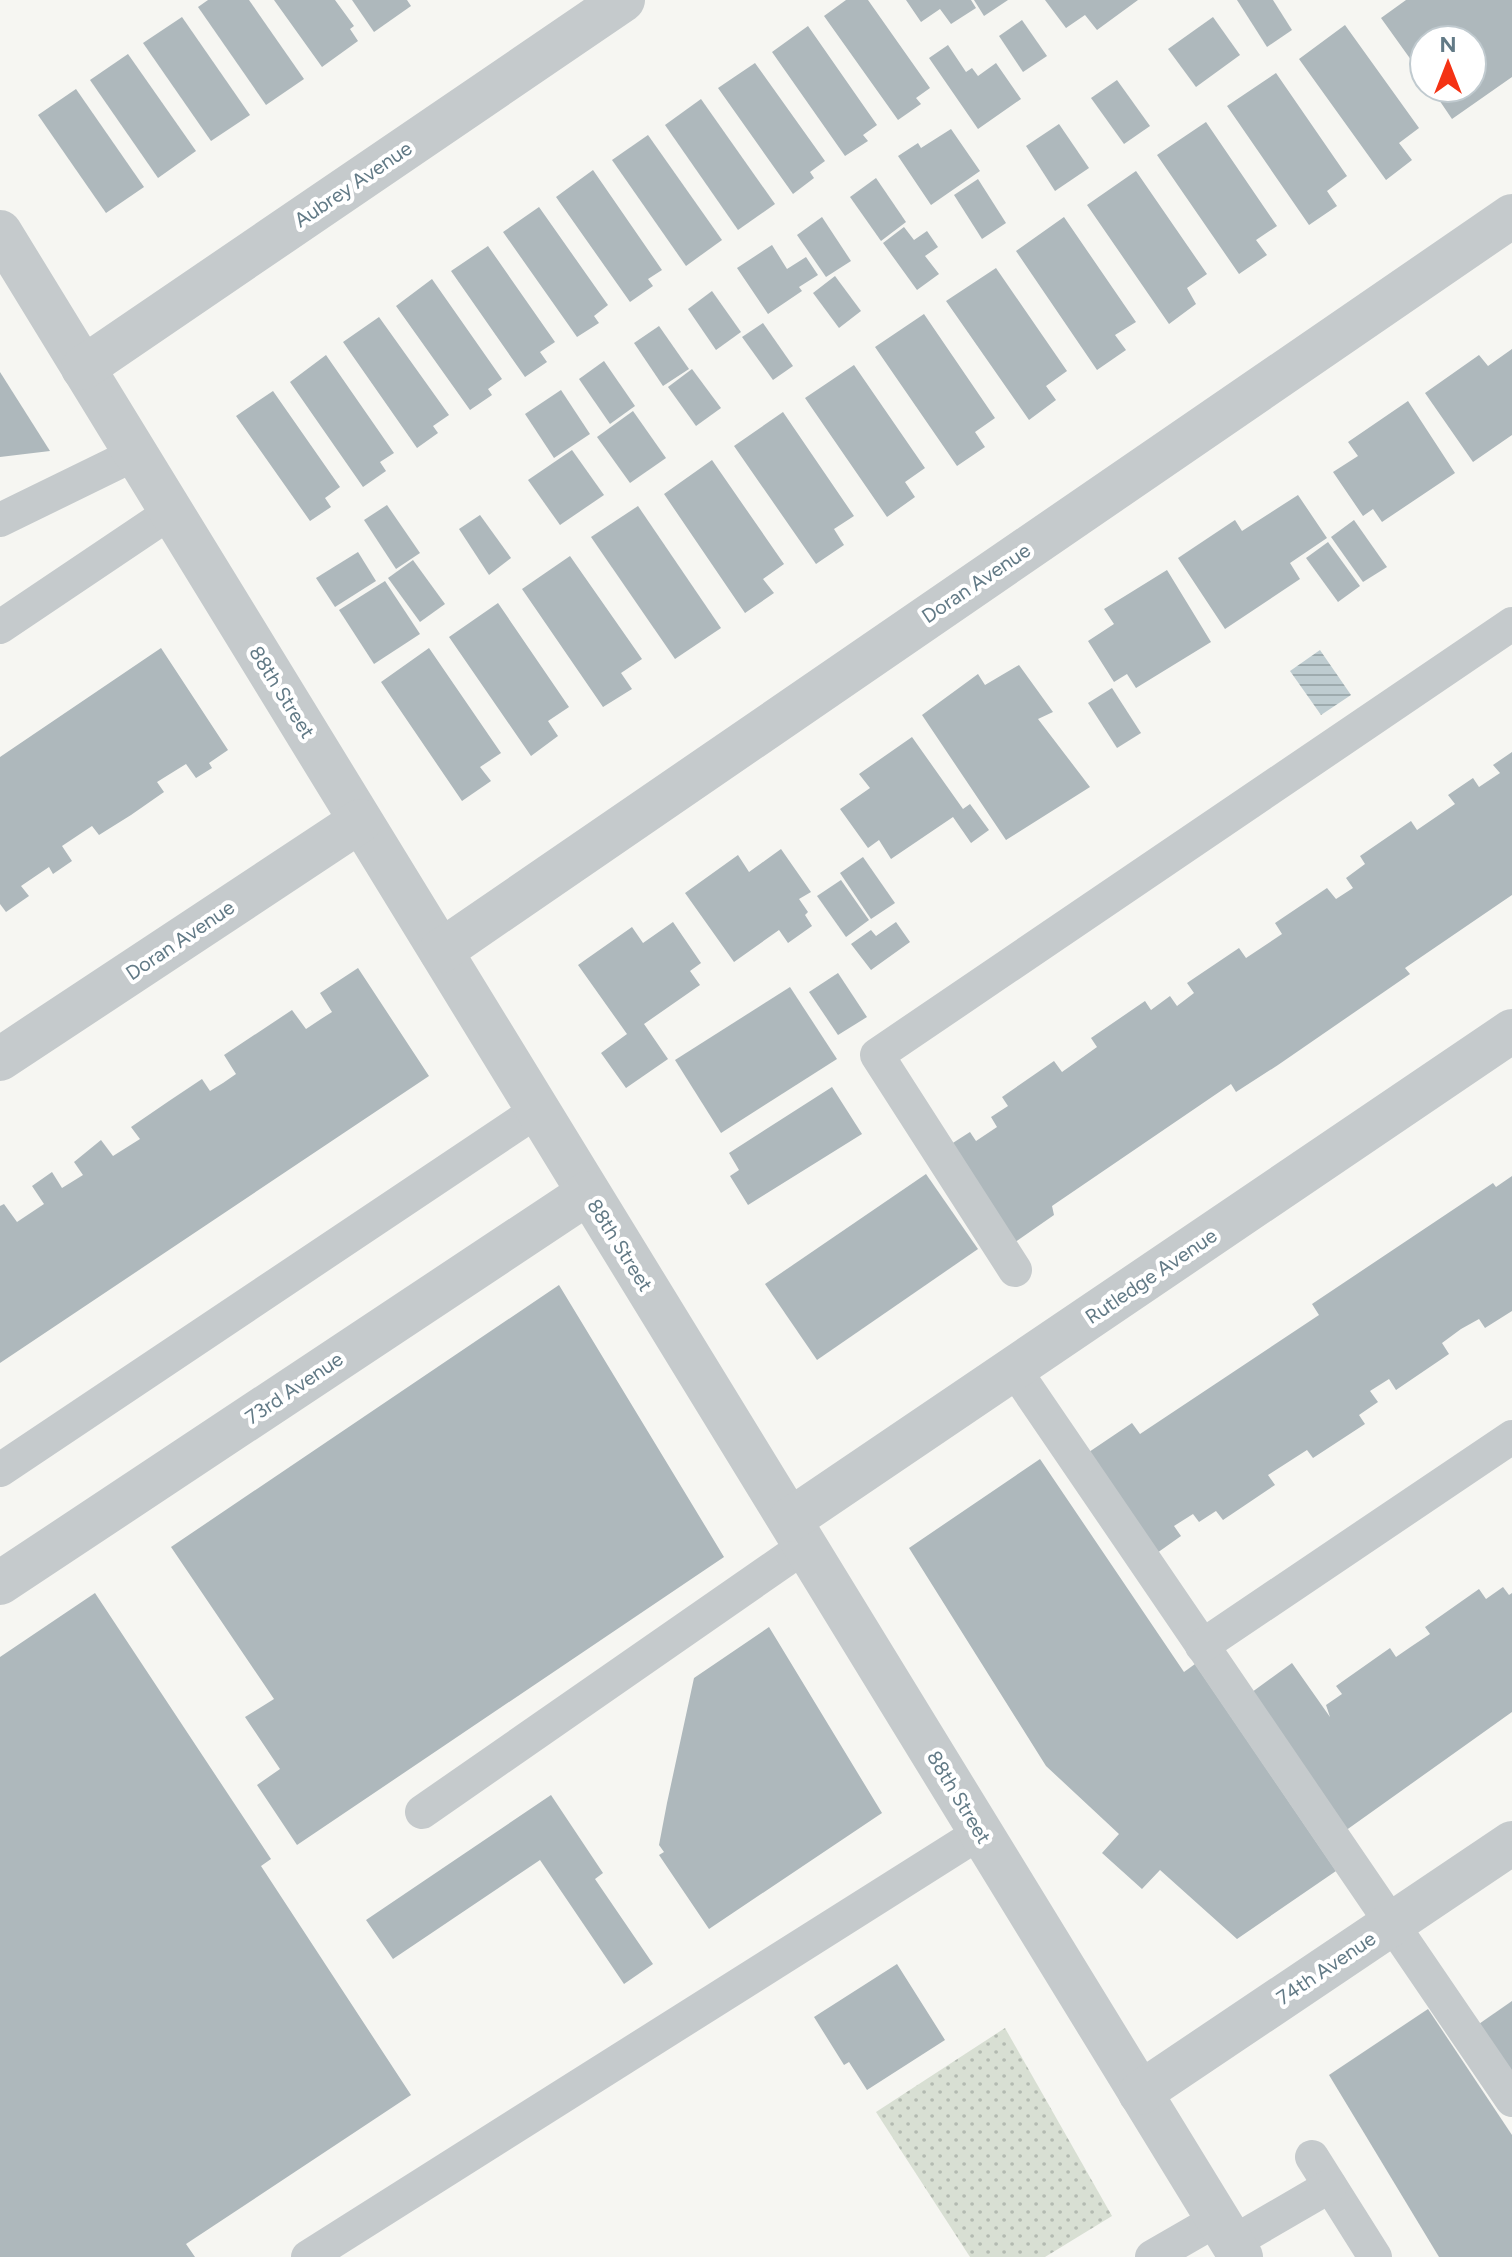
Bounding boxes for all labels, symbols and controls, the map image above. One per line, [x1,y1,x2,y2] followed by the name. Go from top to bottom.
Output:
[1408,24,1488,104] north arrow
[1439,31,1457,58] text: N
[290,136,417,232] street label: Aubrey Avenue
[917,538,1035,628] street label: Doran Avenue
[244,641,320,743] street label: 88th Street
[121,895,239,985] street label: Doran Avenue
[582,1194,658,1296] street label: 88th Street
[1081,1223,1221,1329] street label: Rutledge Avenue
[241,1347,347,1429] street label: 73rd Avenue
[922,1746,996,1848] street label: 88th Street
[1272,1926,1380,2010] street label: 74th Avenue

